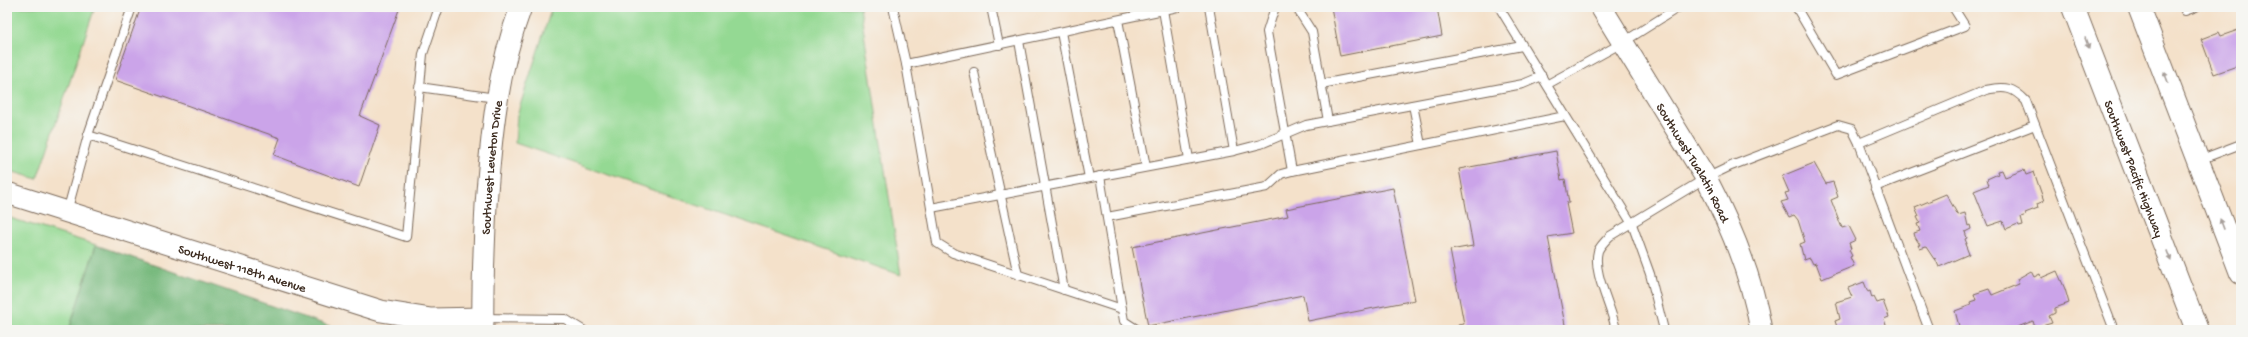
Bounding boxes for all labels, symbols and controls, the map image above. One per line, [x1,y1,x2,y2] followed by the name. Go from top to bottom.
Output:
[2085,38,2091,50] one-way arrow
[2162,70,2168,82] one-way arrow
[480,99,507,235] street label: Southwest Leveton Drive
[2100,99,2166,241] street label: Southwest Pacific Highway
[1652,101,1732,227] street label: Southwest Tualatin Road
[2219,217,2225,229] one-way arrow
[176,242,308,297] street label: Southwest 118th Avenue
[2166,251,2172,263] one-way arrow

